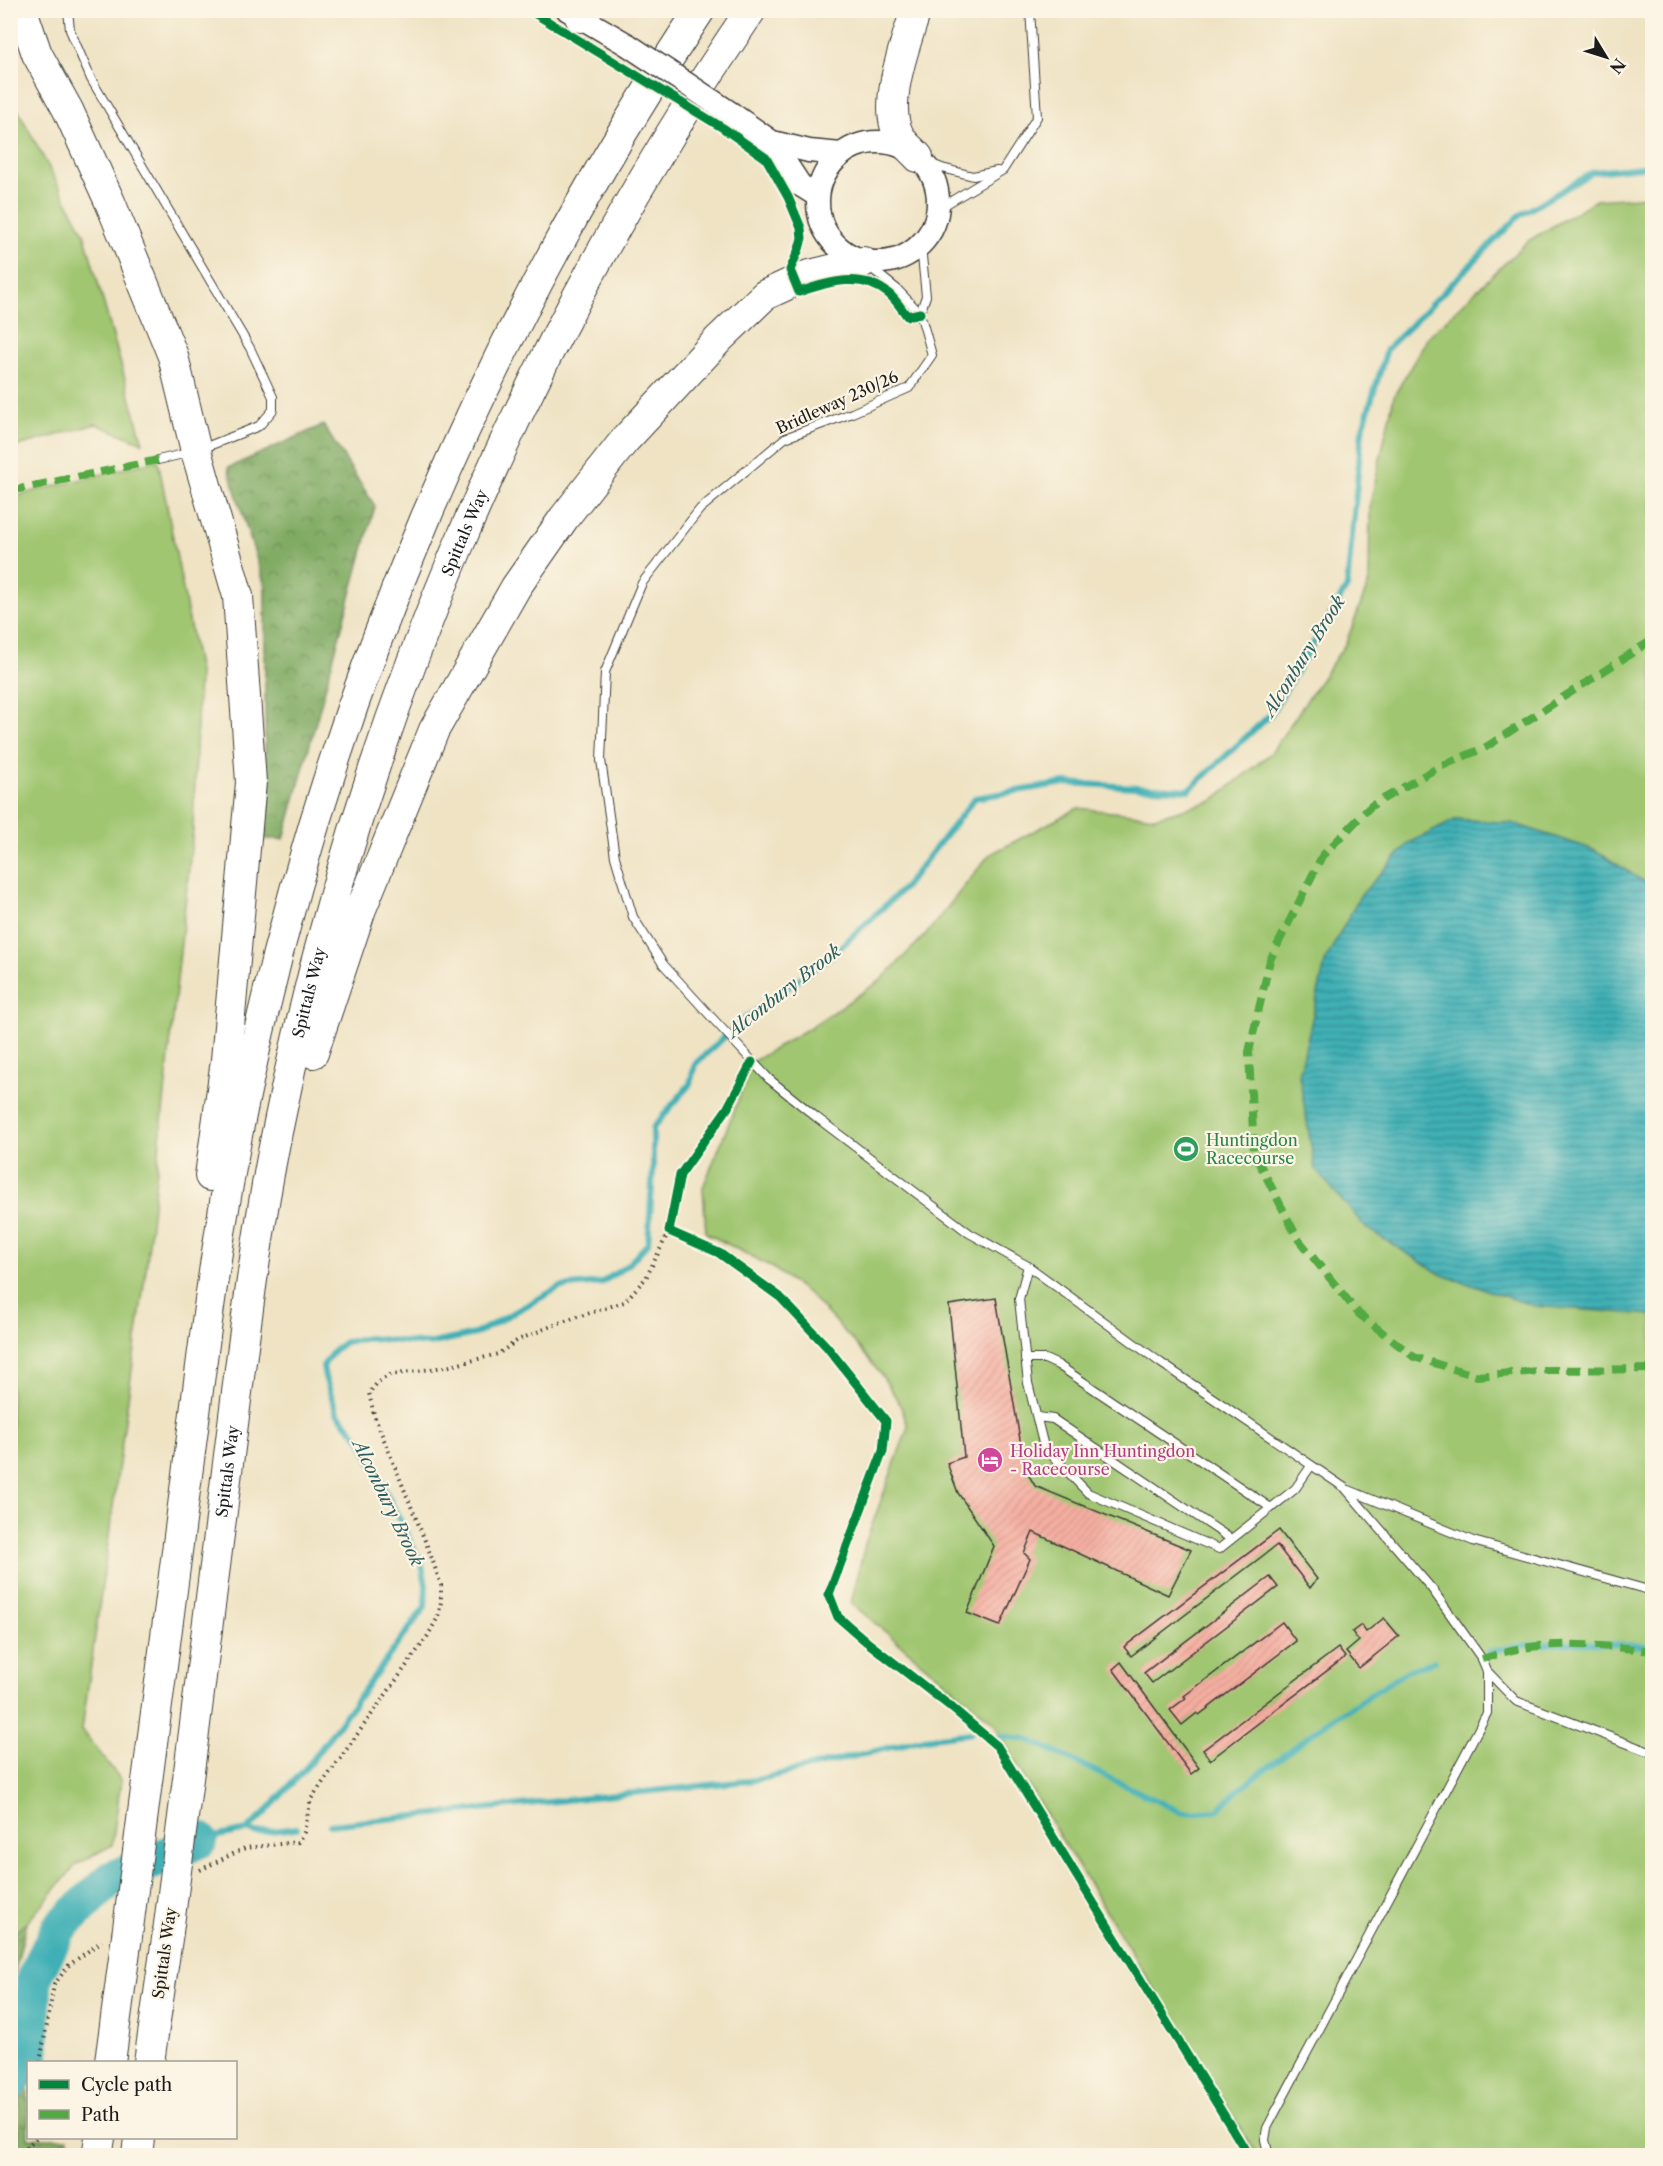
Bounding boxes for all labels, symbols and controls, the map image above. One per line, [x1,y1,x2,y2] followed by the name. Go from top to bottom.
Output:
[1576,27,1636,87] north arrow
[1606,55,1630,78] text: N
[773,366,901,438] street label: Bridleway 230/26
[437,485,492,579] street label: Spittals Way
[1256,591,1350,723] water label: Alconbury Brook
[720,939,846,1044] water label: Alconbury Brook
[288,944,330,1040] street label: Spittals Way
[1206,1130,1298,1168] place label: Huntingdon Racecourse
[1171,1134,1201,1164] sports icon: Huntingdon Racecourse
[211,1423,243,1518] street label: Spittals Way
[346,1433,429,1571] water label: Alconbury Brook
[1010,1441,1195,1479] place label: Holiday Inn Huntingdon - Racecourse
[975,1445,1005,1475] hotel icon: Holiday Inn Huntingdon - Racecourse
[148,1905,180,2000] street label: Spittals Way
[27,2061,237,2139] legend
[81,2074,172,2096] text: Cycle path
[81,2104,120,2126] text: Path

